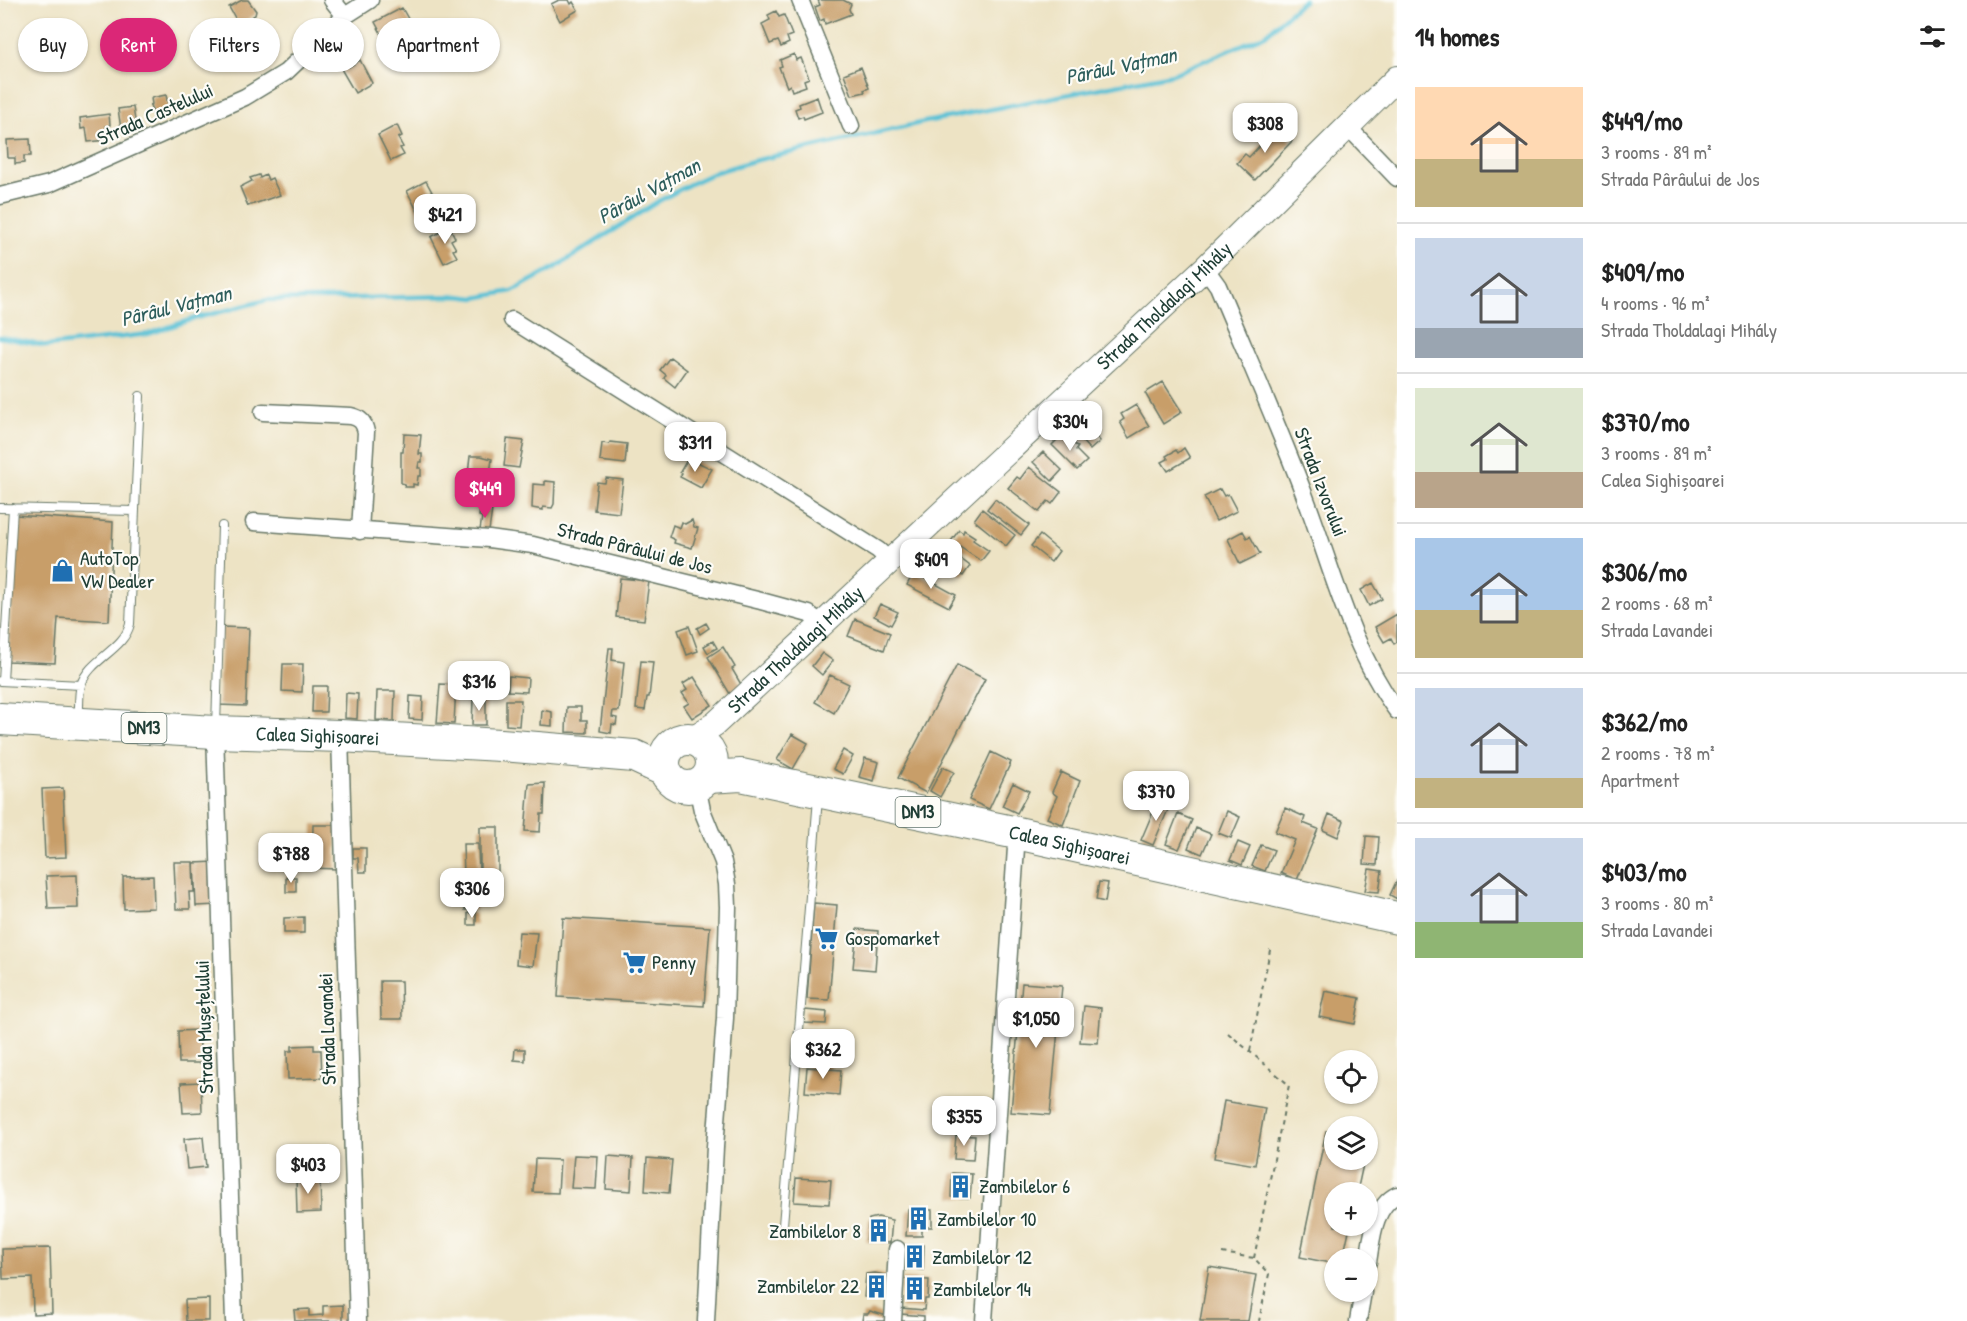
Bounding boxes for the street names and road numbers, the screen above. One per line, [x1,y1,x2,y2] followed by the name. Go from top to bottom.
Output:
[93,76,217,151] street label: Strada Castelului
[1090,235,1237,375] street label: Strada Tholdalagi Mihály
[1288,423,1355,540] street label: Strada Izvorului
[555,515,716,580] street label: Strada Pârâului de Jos
[721,579,869,719] street label: Strada Tholdalagi Mihály
[122,713,166,743] road number: DN13
[255,719,380,751] street label: Calea Sighișoarei
[896,797,940,827] road number: DN13
[1007,818,1133,871] street label: Calea Sighișoarei
[188,960,219,1094] street label: Strada Mușețelului
[311,972,342,1086] street label: Strada Lavandei

